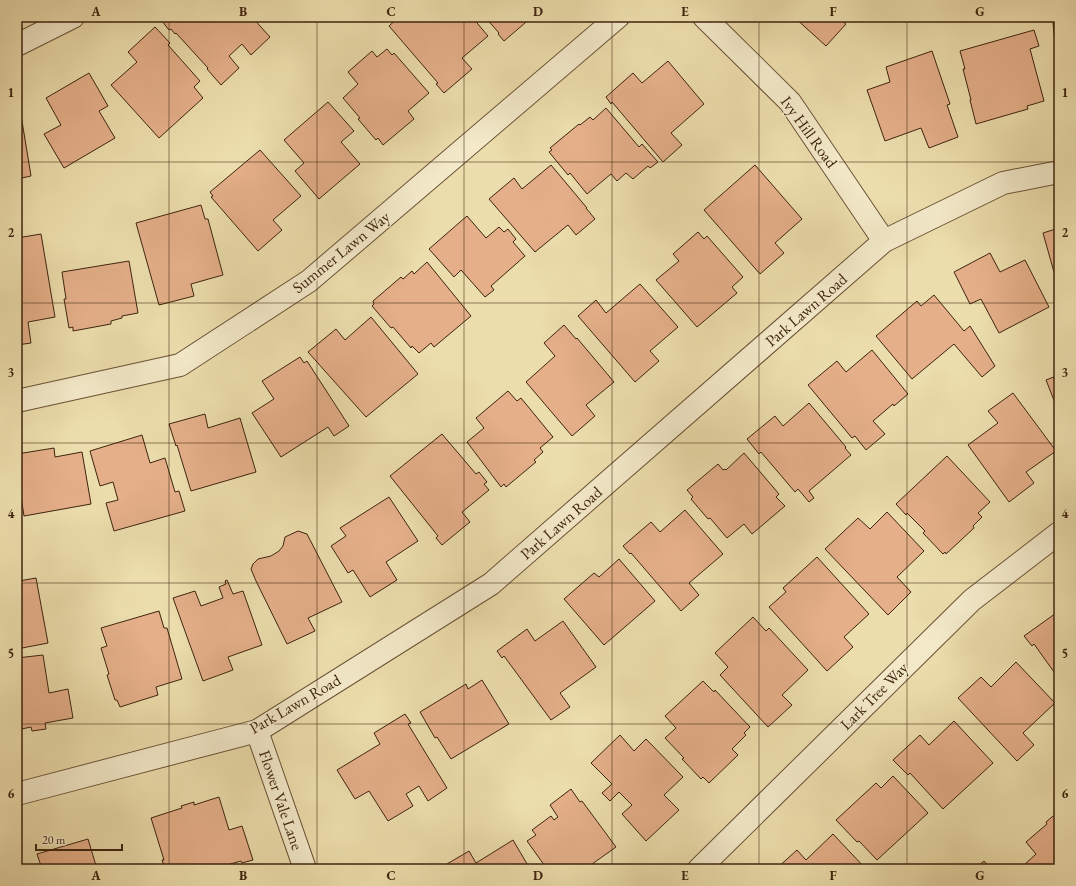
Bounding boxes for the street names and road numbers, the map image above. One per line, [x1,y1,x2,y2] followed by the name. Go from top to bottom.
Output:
[776,92,843,173] street label: Ivy Hill Road
[288,206,395,298] street label: Summer Lawn Way
[761,268,852,351] street label: Park Lawn Road
[516,481,607,564] street label: Park Lawn Road
[835,657,913,735] street label: Lark Tree Way
[246,669,345,739] street label: Park Lawn Road
[254,747,308,853] street label: Flower Vale Lane

